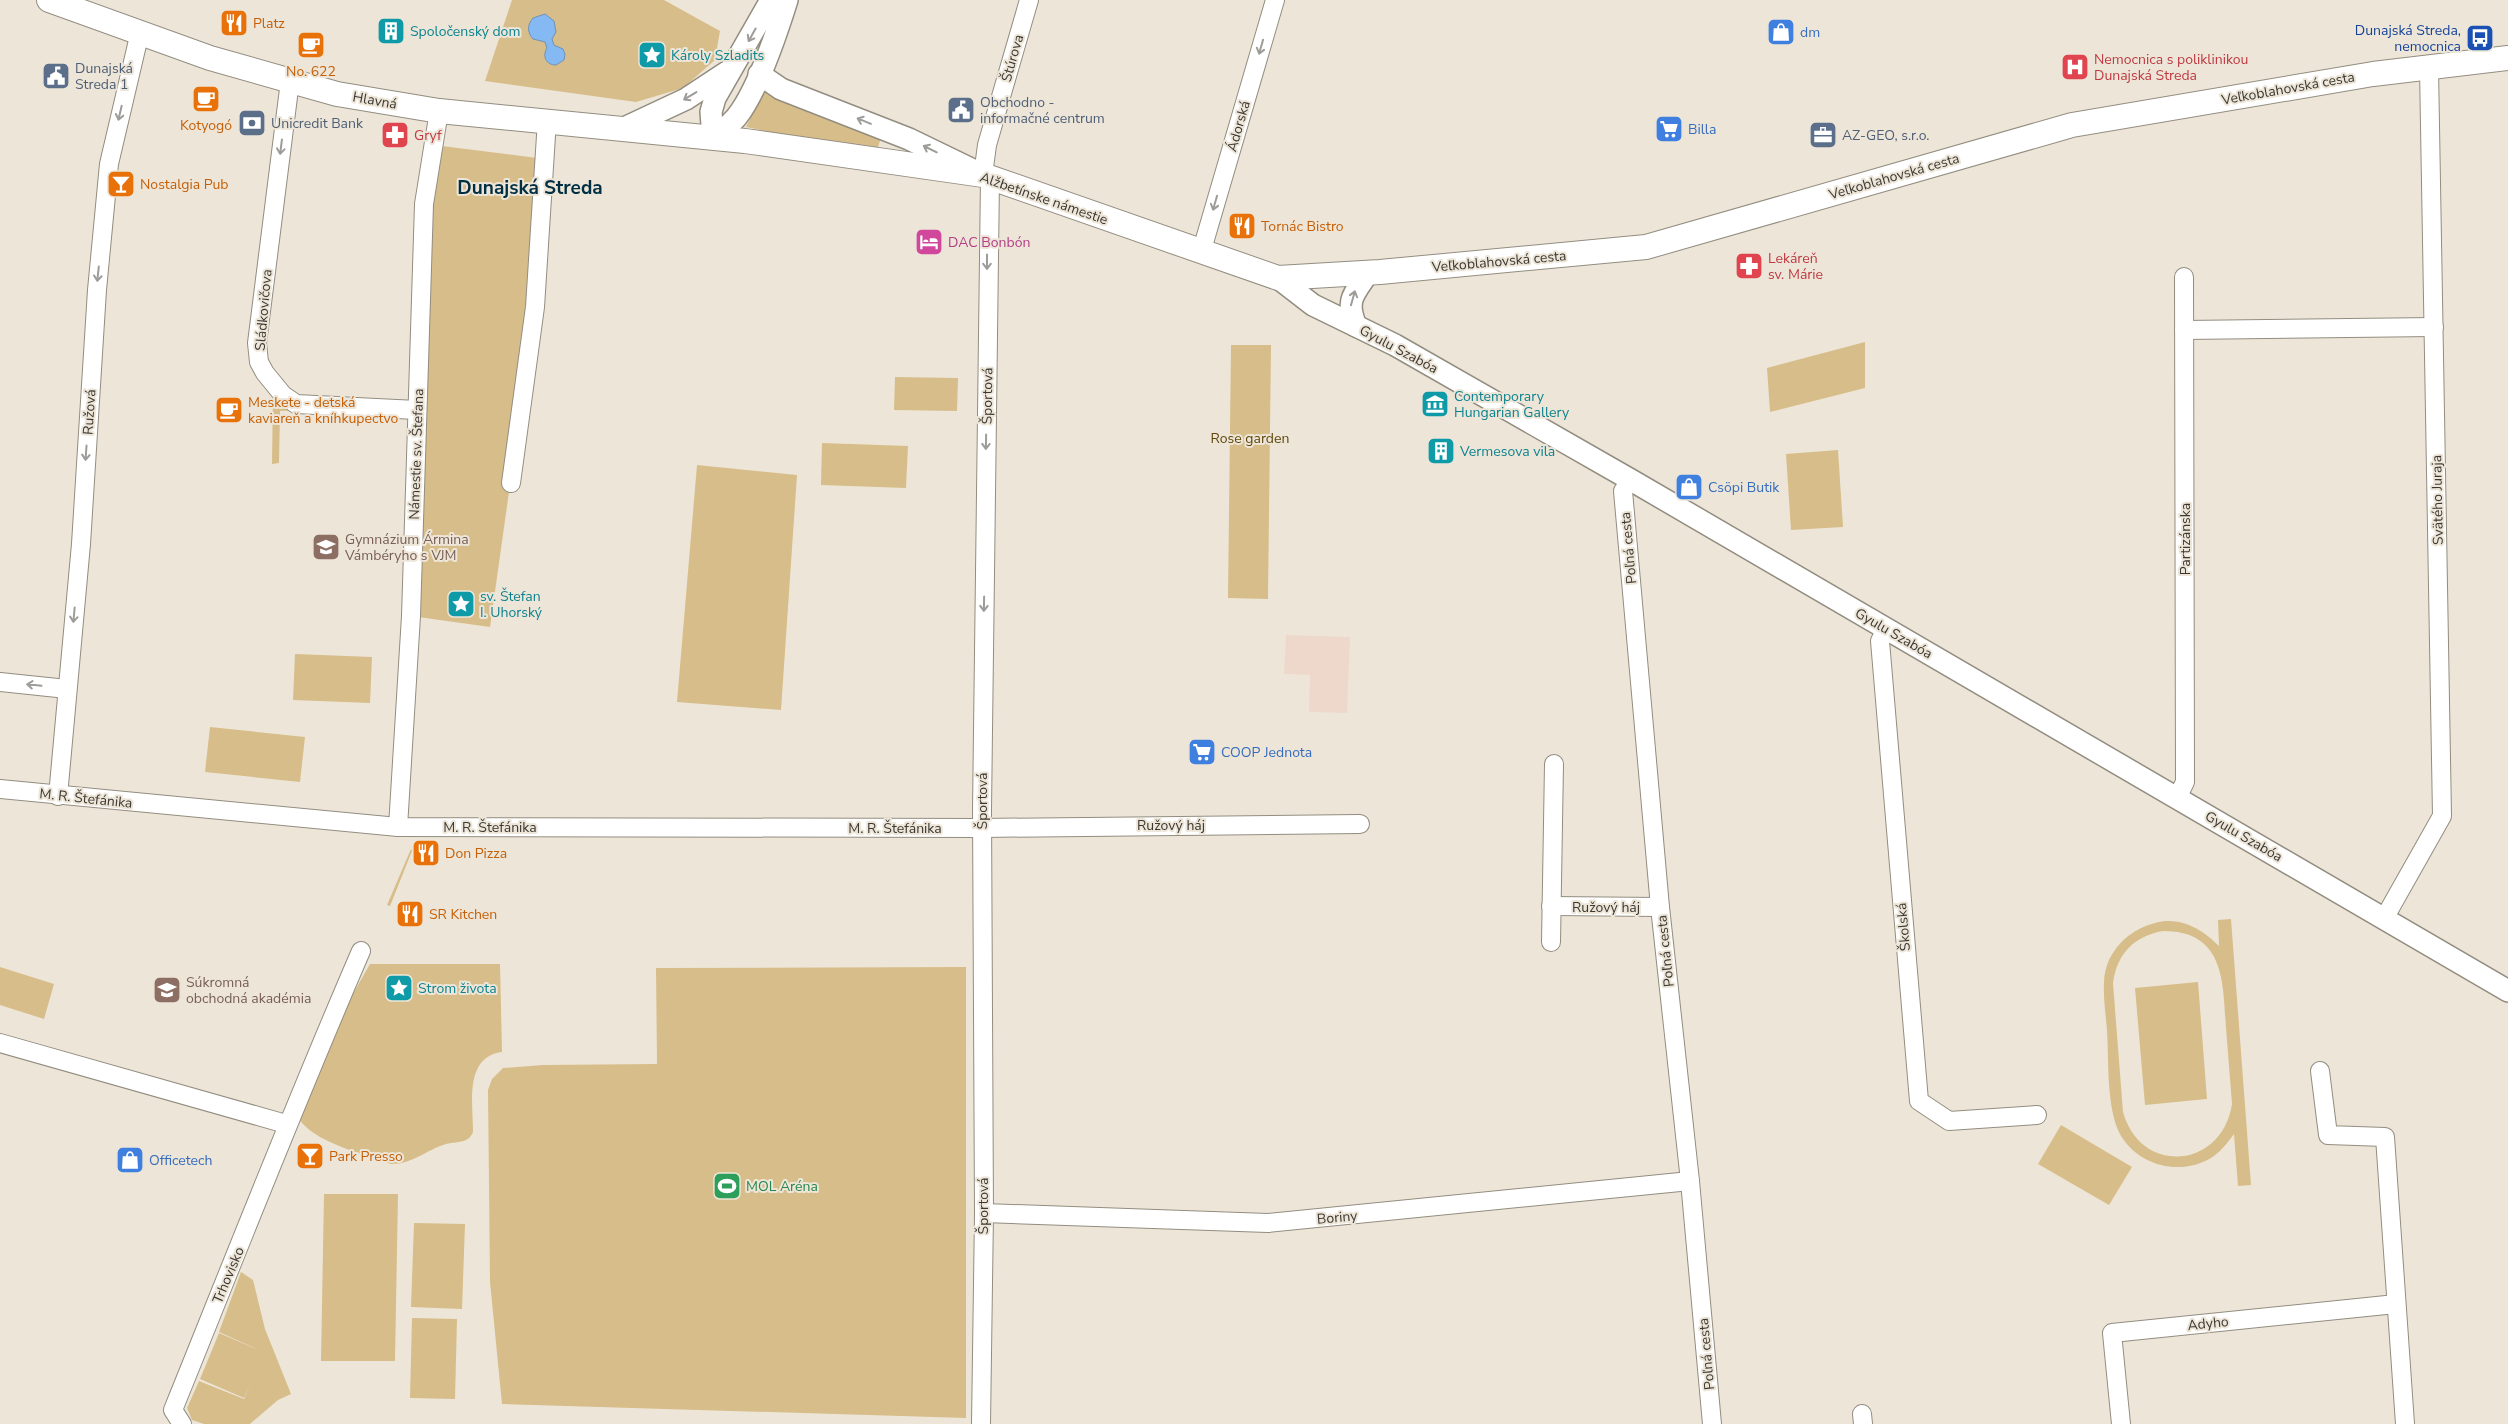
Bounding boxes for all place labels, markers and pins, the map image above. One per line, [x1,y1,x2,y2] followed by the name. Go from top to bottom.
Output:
[219,8,249,38] restaurant icon: Platz
[253,14,285,33] place label: Platz
[376,16,406,46] building icon: Spoločenský dom
[1766,17,1796,47] shop icon: dm
[2355,21,2461,56] place label: Dunajská Streda, nemocnica
[410,22,520,41] place label: Spoločenský dom
[1800,23,1820,42] place label: dm
[2465,23,2495,53] bus stop icon: Dunajská Streda, nemocnica
[296,30,326,60] cafe icon: No. 622
[637,40,667,70] place icon: Károly Szladits
[671,46,765,65] place label: Károly Szladits
[2094,50,2248,85] place label: Nemocnica s poliklinikou Dunajská Streda
[2060,52,2090,82] hospital icon: Nemocnica s poliklinikou Dunajská Streda
[75,59,133,94] place label: Dunajská Streda 1
[41,61,71,91] public building icon: Dunajská Streda 1
[286,62,336,81] place label: No. 622
[191,84,221,114] cafe icon: Kotyogó
[980,93,1105,128] place label: Obchodno - informačné centrum
[946,95,976,125] public building icon: Obchodno - informačné centrum
[237,108,267,138] bank icon: Unicredit Bank
[271,114,364,133] place label: Unicredit Bank
[1654,114,1684,144] supermarket icon: Billa
[180,116,232,135] place label: Kotyogó
[380,120,410,150] pharmacy icon: Gryf
[1688,120,1716,139] place label: Billa
[1808,120,1838,150] office icon: AZ-GEO, s.r.o.
[414,126,442,145] place label: Gryf
[1842,126,1929,145] place label: AZ-GEO, s.r.o.
[106,169,136,199] bar icon: Nostalgia Pub
[140,175,228,194] place label: Nostalgia Pub
[1227,211,1257,241] restaurant icon: Tornác Bistro
[1261,217,1344,236] place label: Tornác Bistro
[914,227,944,257] hotel icon: DAC Bonbón
[948,233,1030,252] place label: DAC Bonbón
[1768,249,1823,284] place label: Lekáreň sv. Márie
[1734,251,1764,281] pharmacy icon: Lekáreň sv. Márie
[1454,387,1570,422] place label: Contemporary Hungarian Gallery
[1420,389,1450,419] museum icon: Contemporary Hungarian Gallery
[248,393,398,428] place label: Meskete - detská kaviareň a kníhkupectvo
[214,395,244,425] cafe icon: Meskete - detská kaviareň a kníhkupectvo
[1426,436,1456,466] building icon: Vermesova vila
[1459,442,1555,461] place label: Vermesova vila
[1674,472,1704,502] shop icon: Csöpi Butik
[1708,478,1780,497] place label: Csöpi Butik
[344,530,469,565] place label: Gymnázium Ármina Vámbéryho s VJM
[311,532,341,562] school or university icon: Gymnázium Ármina Vámbéryho s VJM
[480,587,543,622] place label: sv. Štefan I. Uhorský
[446,589,476,619] place icon: sv. Štefan I. Uhorský
[1187,737,1217,767] supermarket icon: COOP Jednota
[1221,743,1312,762] place label: COOP Jednota
[411,838,441,868] restaurant icon: Don Pizza
[445,844,507,863] place label: Don Pizza
[395,899,425,929] restaurant icon: SR Kitchen
[429,905,497,924] place label: SR Kitchen
[186,973,311,1008] place label: Súkromná obchodná akadémia
[384,973,414,1003] place icon: Strom života
[152,975,182,1005] school or university icon: Súkromná obchodná akadémia
[418,979,497,998] place label: Strom života
[295,1141,325,1171] bar icon: Park Presso
[115,1145,145,1175] shop icon: Officetech
[329,1147,403,1166] place label: Park Presso
[149,1151,213,1170] place label: Officetech
[712,1171,742,1201] sports icon: MOL Aréna
[746,1177,818,1196] place label: MOL Aréna

